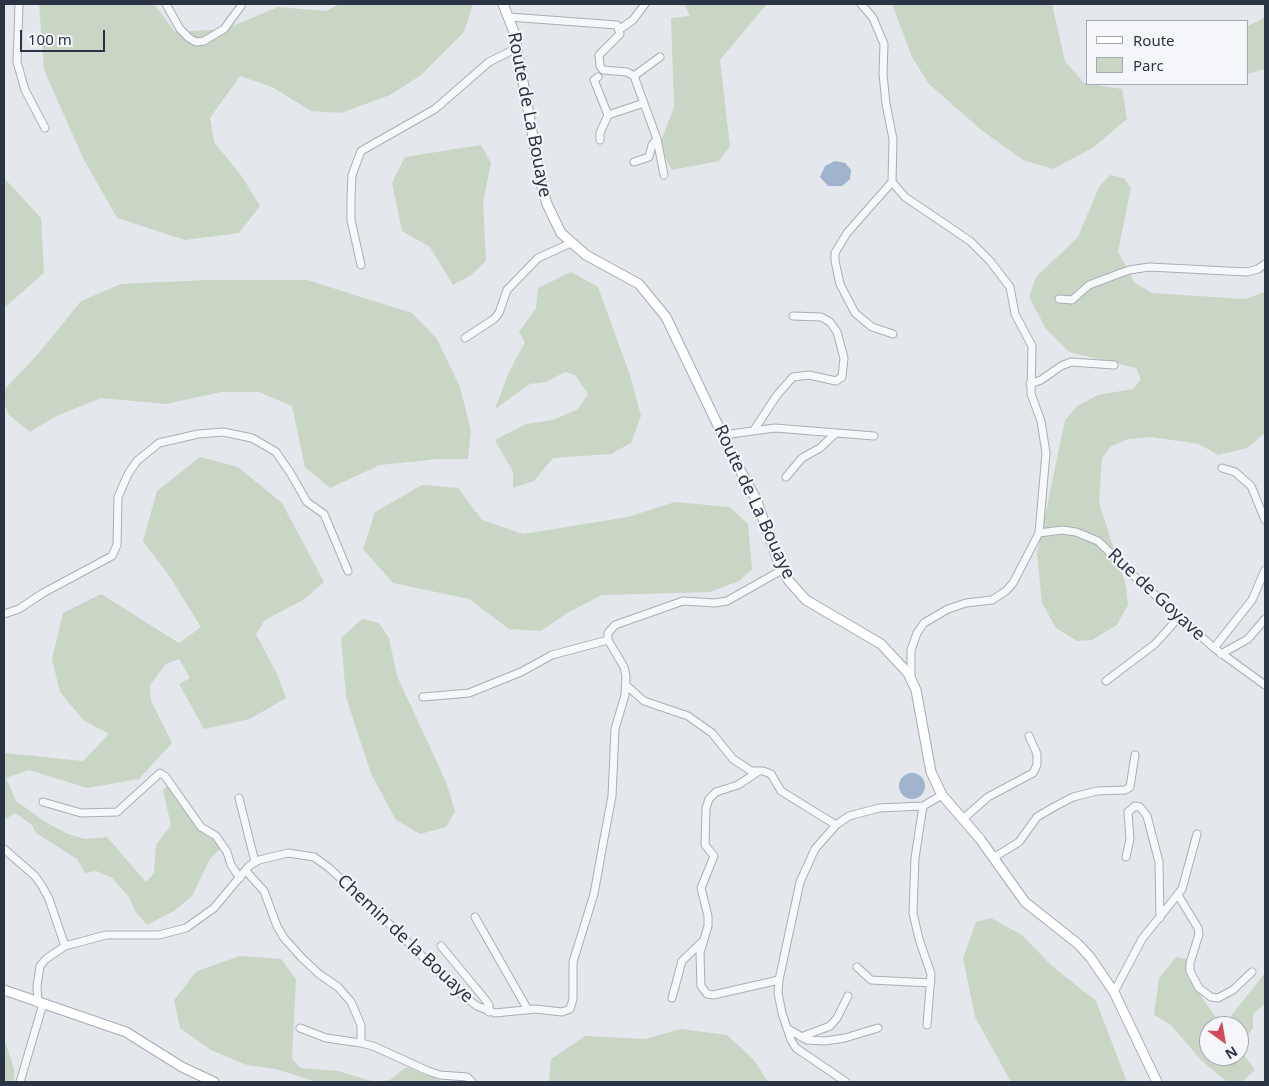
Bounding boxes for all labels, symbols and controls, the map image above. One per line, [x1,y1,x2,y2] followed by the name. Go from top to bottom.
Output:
[22,20,108,52] scale bar
[1086,20,1249,85] legend
[28,29,72,49] text: 100 m
[1133,30,1175,50] text: Route
[502,31,556,199] street label: Route de La Bouaye
[1133,55,1164,75] text: Parc
[709,421,799,583] street label: Route de La Bouaye
[1103,544,1209,646] street label: Rue de Goyave
[332,870,478,1008] street label: Chemin de la Bouaye
[1199,1016,1249,1066] north arrow
[1222,1042,1242,1064] text: N

